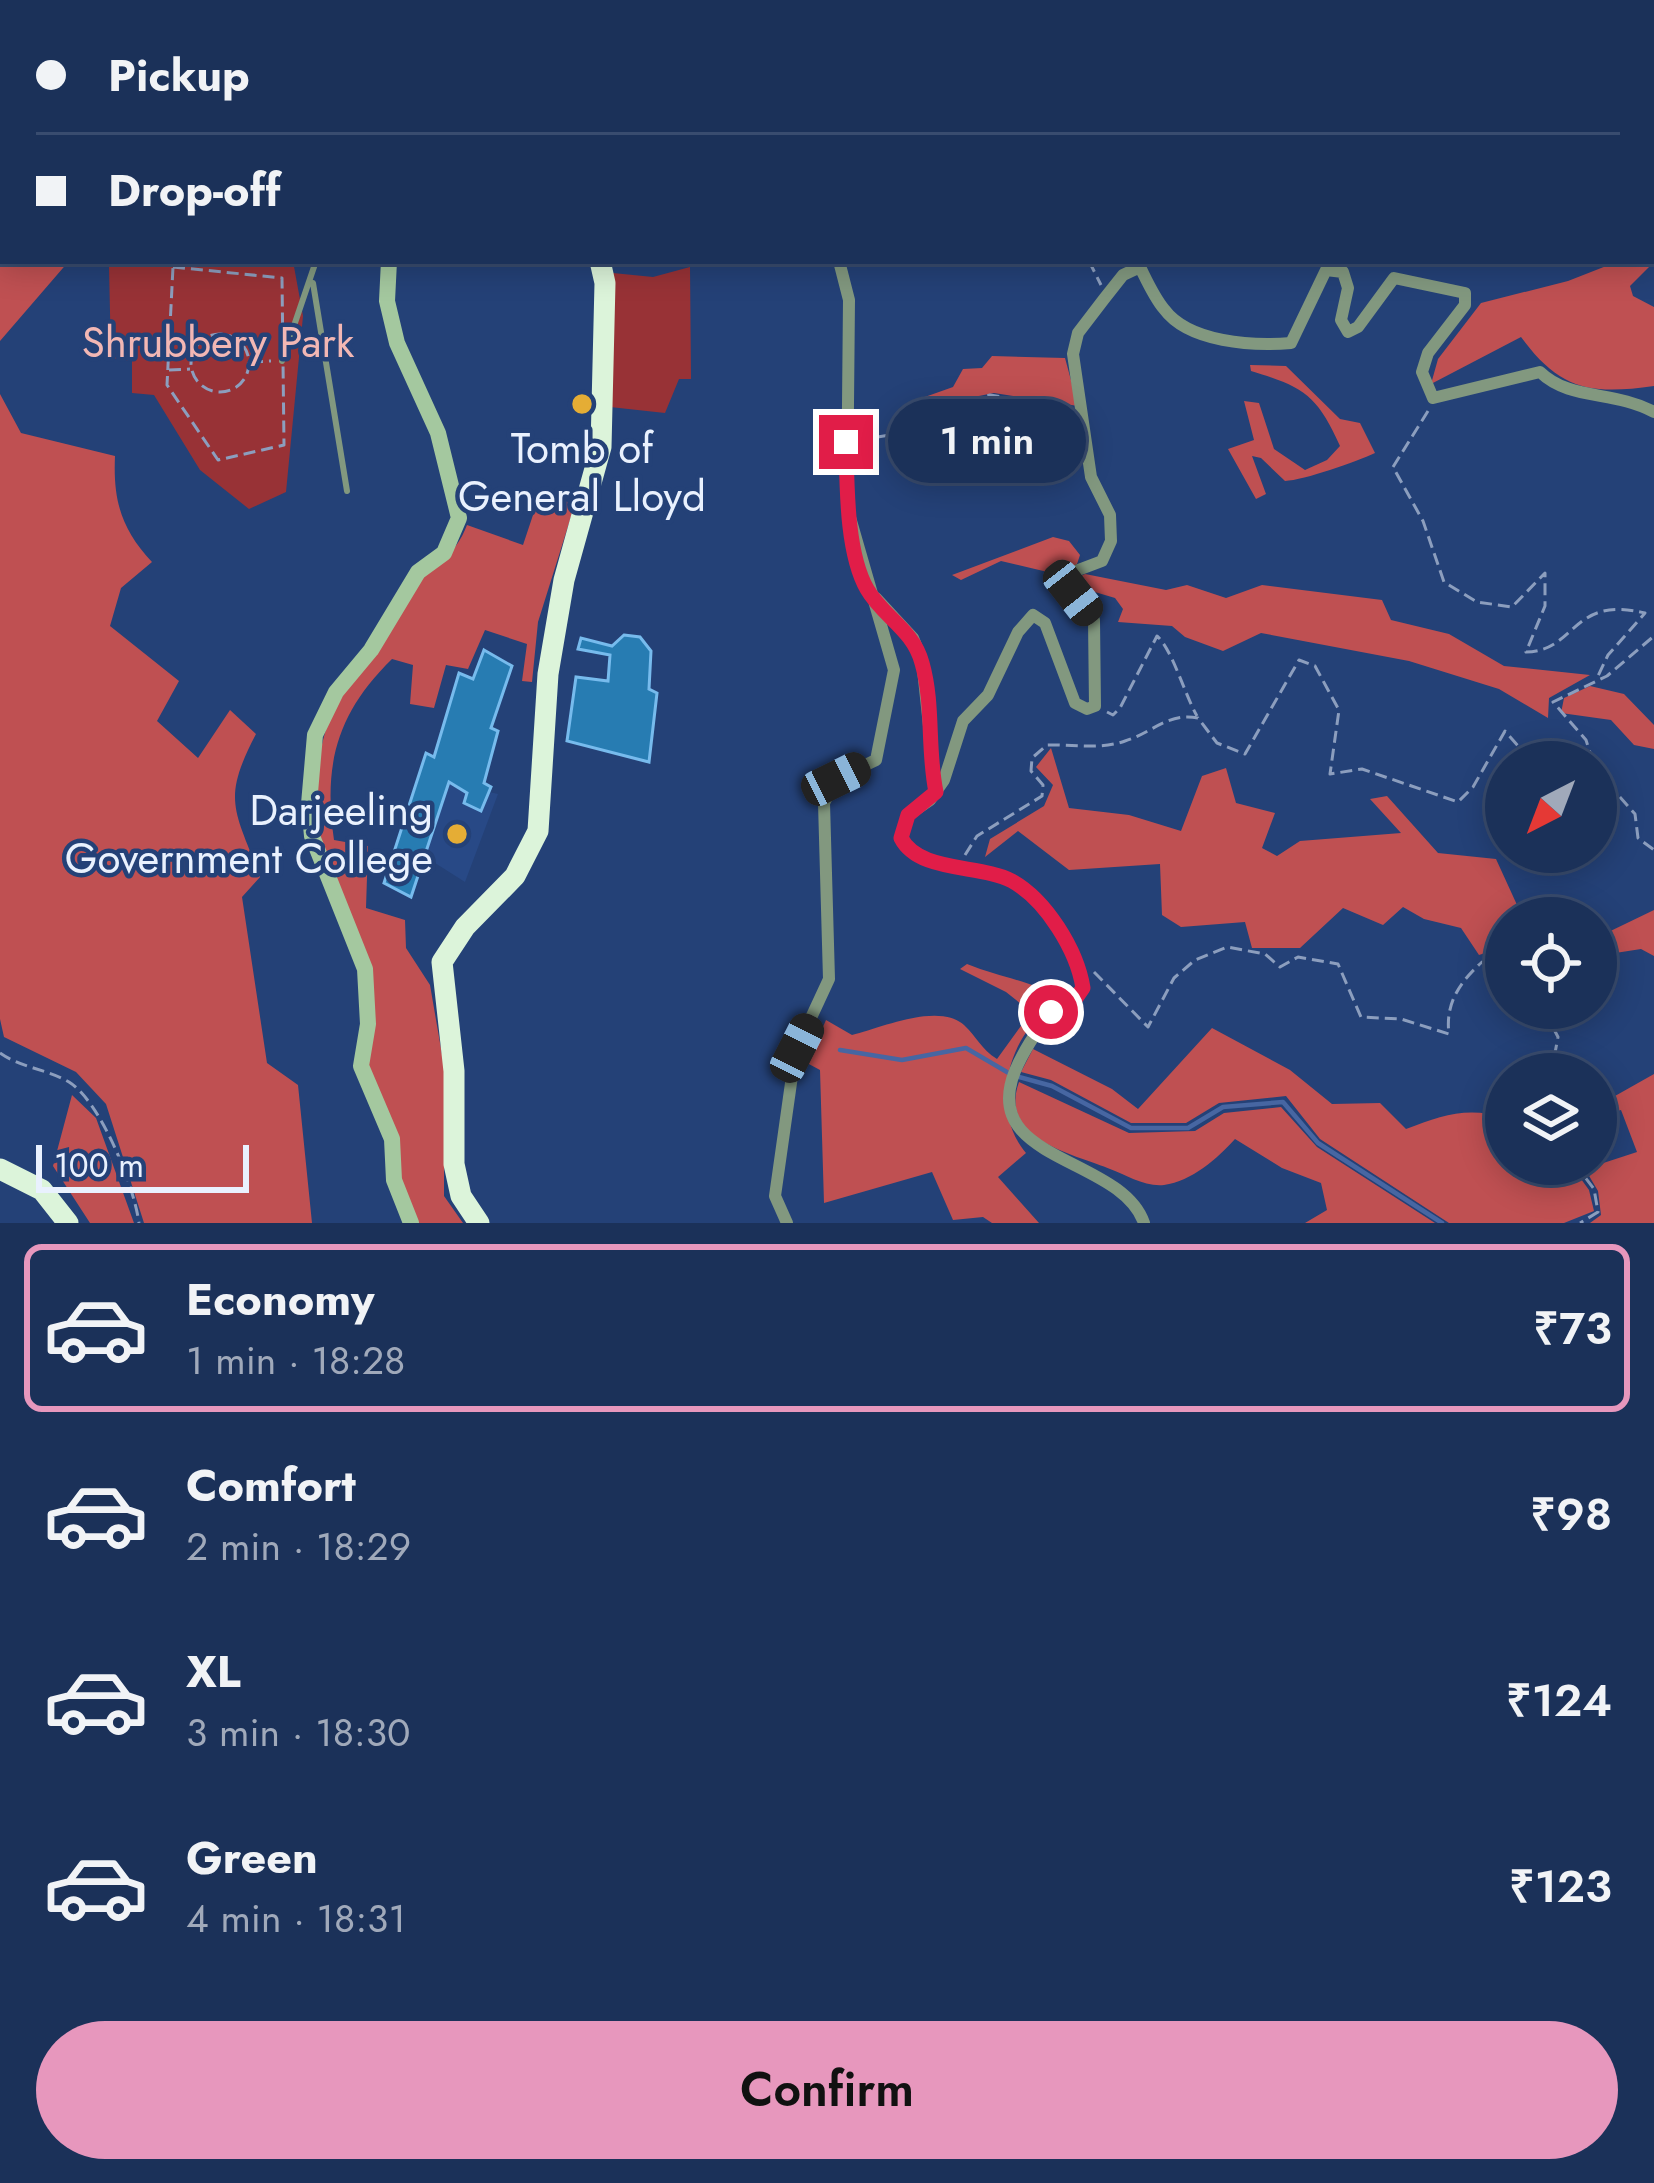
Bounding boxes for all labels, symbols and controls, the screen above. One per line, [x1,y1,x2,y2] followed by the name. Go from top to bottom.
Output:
[108,43,250,108] text: Pickup
[108,158,281,223] text: Drop-off
[82,312,355,373] park label: Shrubbery Park
[569,391,595,417] marker: Tomb of General Lloyd
[888,400,1086,484] callout: 1 min
[940,412,1034,469] text: 1 min
[819,415,873,469] route end
[458,418,706,527] place label: Tomb of General Lloyd
[1037,554,1109,632] car
[1485,741,1617,873] north arrow
[1485,741,1617,1185] map controls
[796,747,876,811] car
[65,780,433,889] place label: Darjeeling Government College
[444,821,470,847] marker: Darjeeling Government College
[1485,897,1617,1029] button: locate
[1024,985,1078,1039] route start
[765,1008,829,1088] car
[1485,1053,1617,1185] button: layers
[36,1139,249,1192] scale bar
[54,1142,144,1189] text: 100 m
[186,1267,374,1332] text: Economy
[42,1274,150,1382] icon: car
[1533,1296,1612,1361] text: ₹73
[186,1332,405,1389] text: 1 min · 18:28
[186,1453,356,1518] text: Comfort
[42,1460,150,1568] icon: car
[1530,1482,1612,1547] text: ₹98
[186,1518,411,1575] text: 2 min · 18:29
[186,1639,241,1704] text: XL
[42,1646,150,1754] icon: car
[1506,1668,1612,1733] text: ₹124
[186,1704,410,1761] text: 3 min · 18:30
[186,1825,318,1890] text: Green
[42,1832,150,1940] icon: car
[1509,1854,1612,1919] text: ₹123
[186,1890,406,1947] text: 4 min · 18:31
[36,2021,1618,2159] button: Confirm

